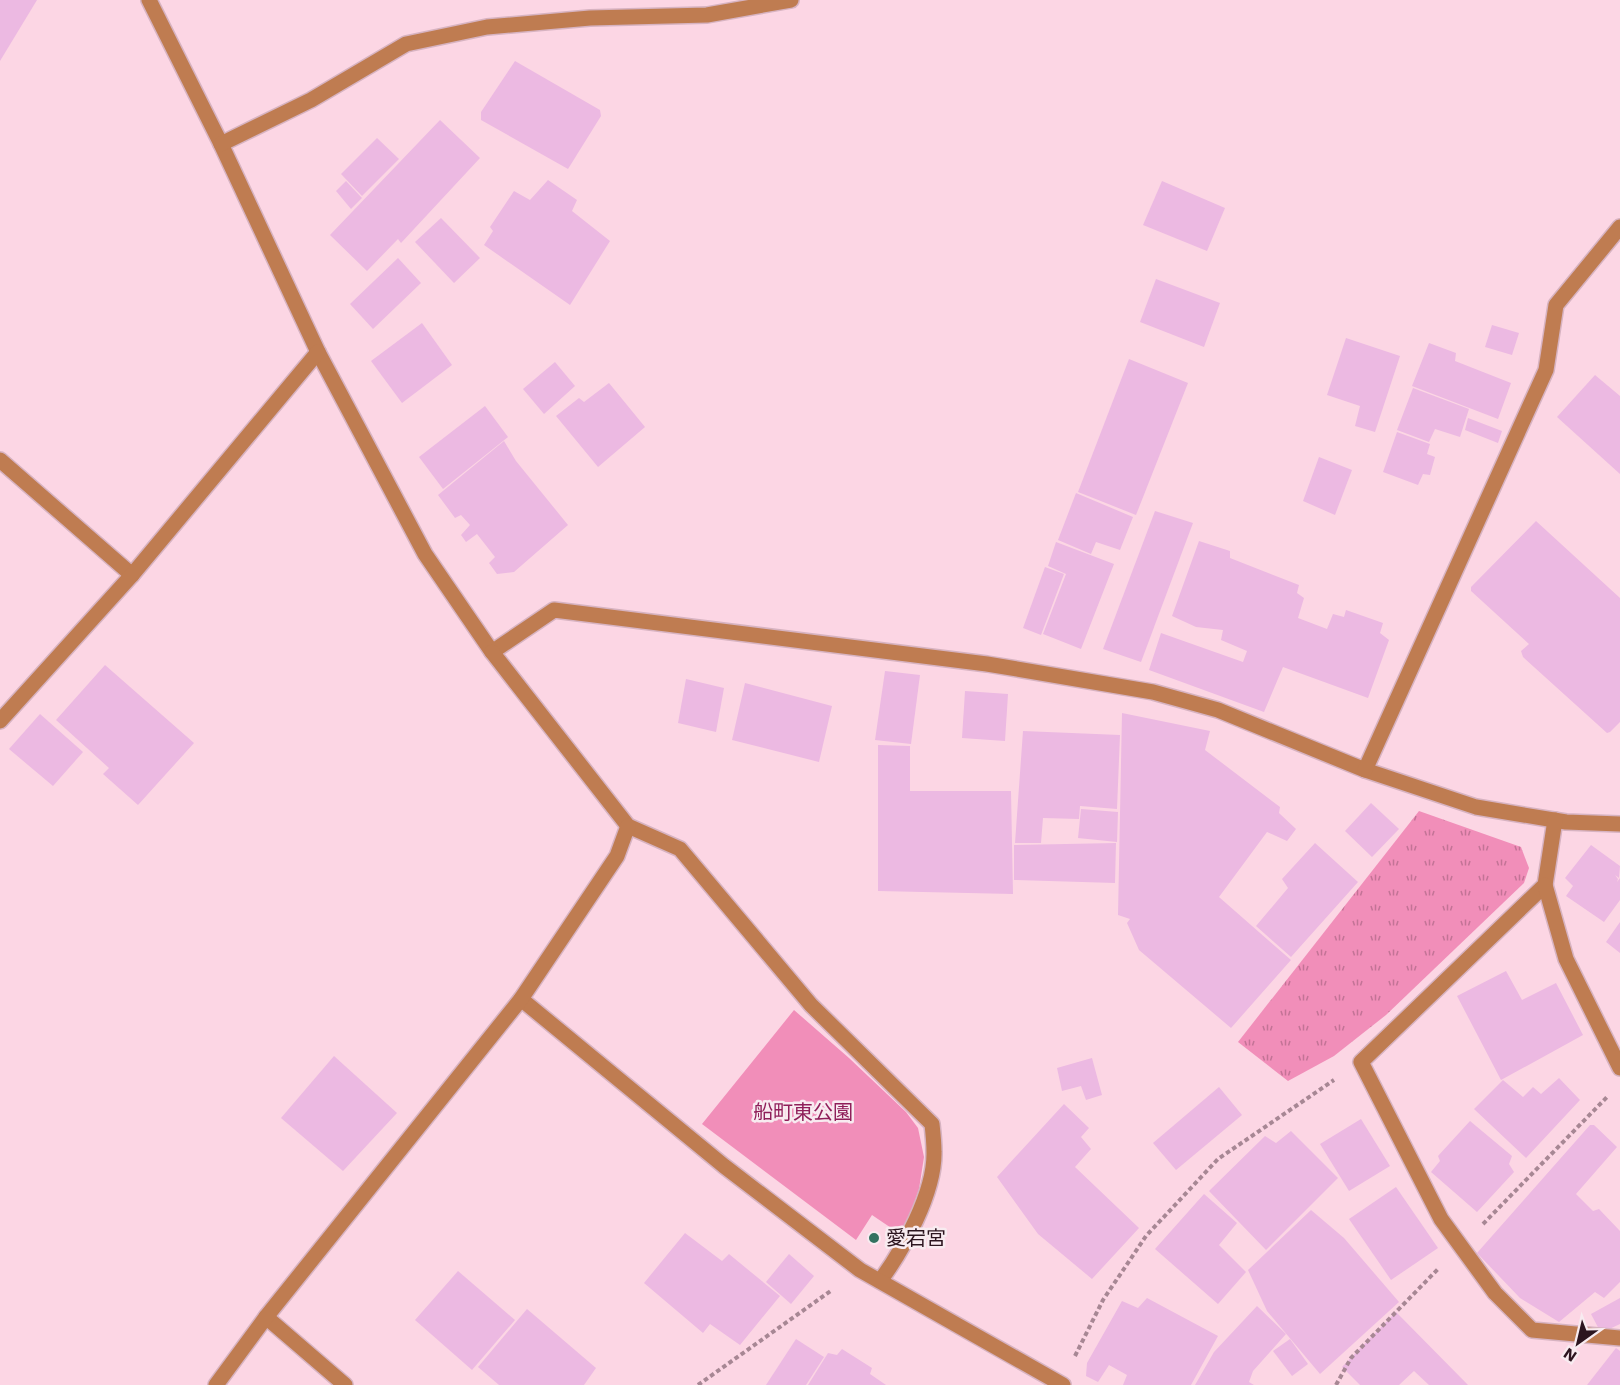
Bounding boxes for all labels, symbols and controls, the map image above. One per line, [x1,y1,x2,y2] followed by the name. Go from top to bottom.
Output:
[753,1100,853,1124] park label: 船町東公園
[886,1226,946,1250] place label: 愛宕宮
[867,1231,881,1245] marker: 愛宕宮
[1548,1313,1608,1373] north arrow
[1560,1344,1580,1366] text: N

